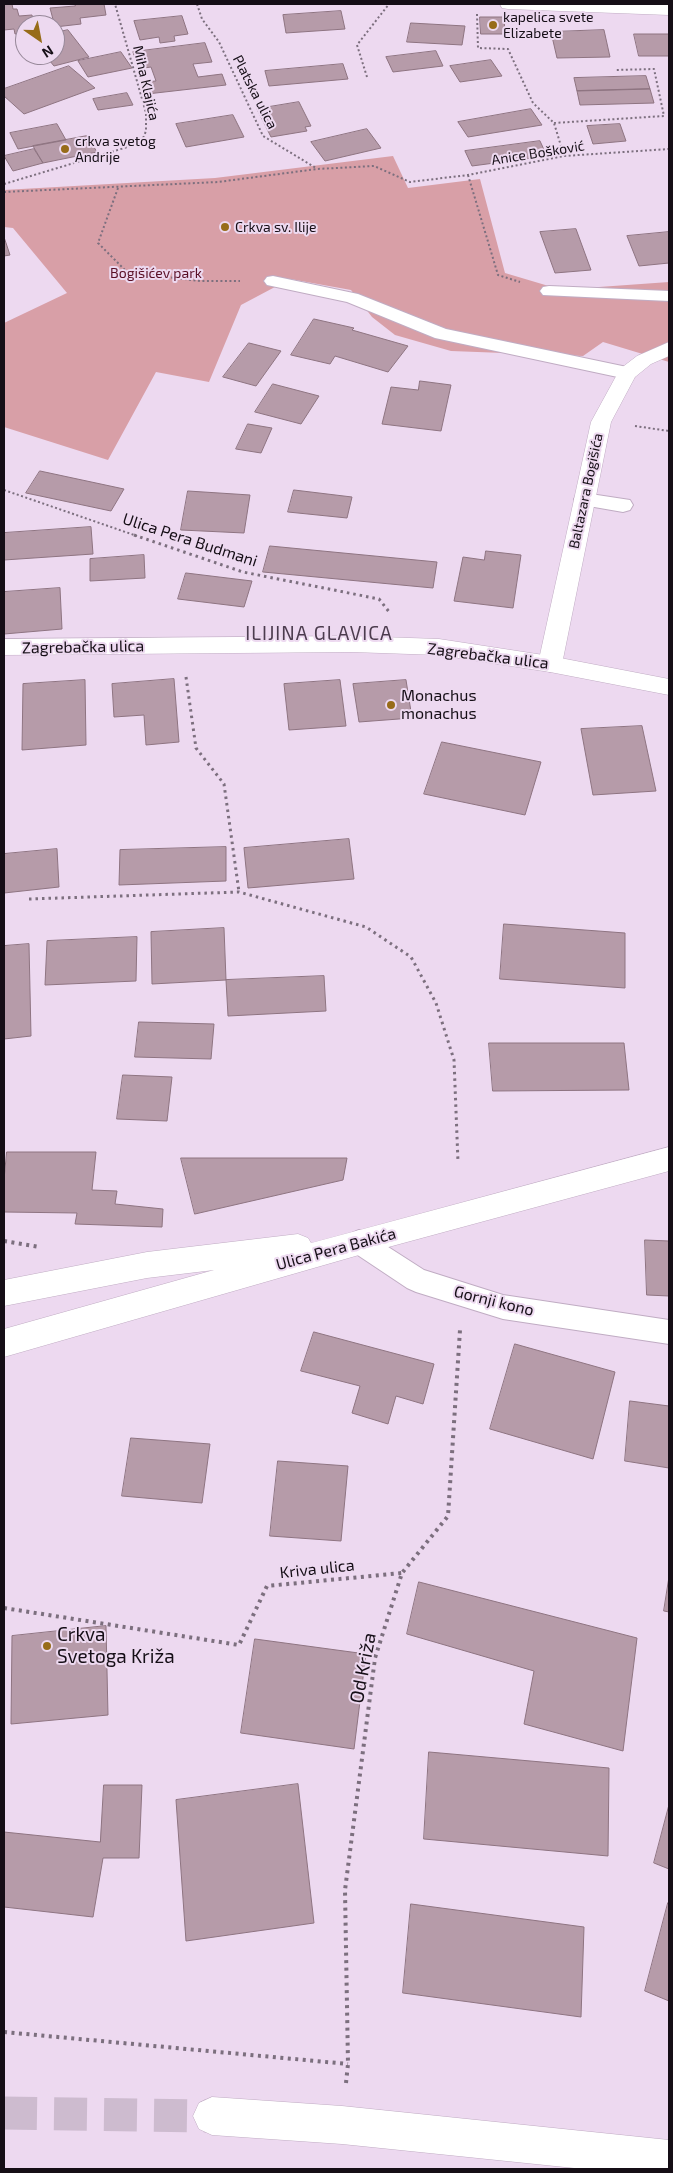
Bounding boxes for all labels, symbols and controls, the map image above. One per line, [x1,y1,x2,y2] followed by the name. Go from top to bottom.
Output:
[503,9,594,41] place label: kapelica svete Elizabete
[15,15,65,65] north arrow
[487,19,499,31] marker: kapelica svete Elizabete
[39,42,57,62] text: N
[129,44,163,122] street label: Miha Klajića
[229,52,281,132] street label: Platska ulica
[75,133,156,166] place label: crkva svetog Andrije
[490,137,586,169] street label: Anice Bošković
[59,143,71,155] marker: crkva svetog Andrije
[235,219,317,235] place label: Crkva sv. Ilije
[219,221,231,233] marker: Crkva sv. Ilije
[110,265,202,281] park label: Bogišićev park
[566,432,606,550] street label: Baltazara Bogišića
[120,509,260,571] street label: Ulica Pera Budmani
[243,623,395,645] district label: ILIJINA GLAVICA
[22,636,144,658] street label: Zagrebačka ulica
[426,639,550,673] street label: Zagrebačka ulica
[401,686,477,724] place label: Monachus monachus
[385,699,397,711] marker: Monachus monachus
[274,1224,398,1274] street label: Ulica Pera Bakića
[452,1282,536,1320] street label: Gornji kono
[279,1556,355,1582] street label: Kriva ulica
[57,1624,175,1668] place label: Crkva Svetoga Križa
[345,1631,381,1705] street label: Od Križa
[41,1640,53,1652] marker: Crkva Svetoga Križa

